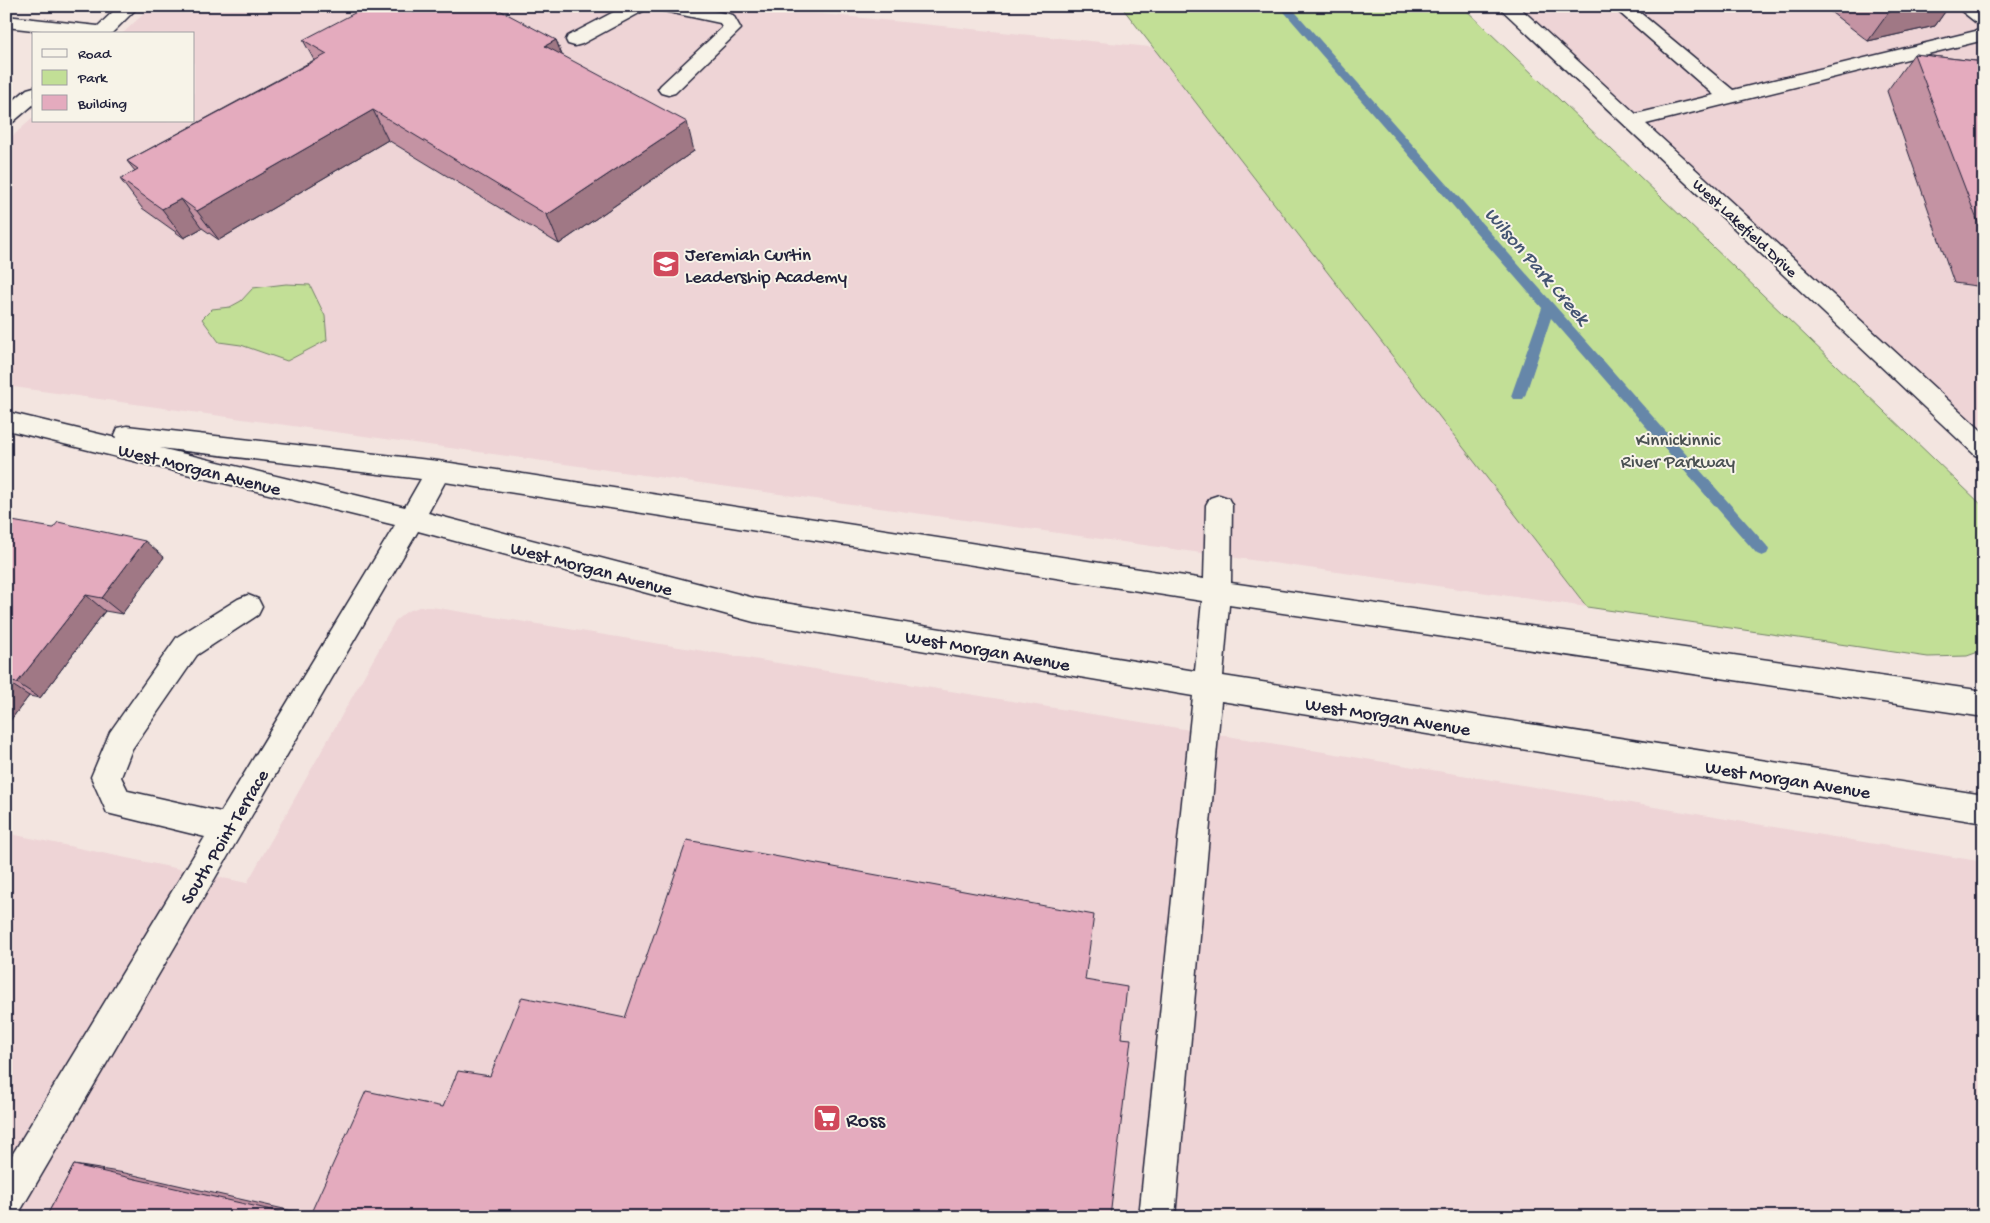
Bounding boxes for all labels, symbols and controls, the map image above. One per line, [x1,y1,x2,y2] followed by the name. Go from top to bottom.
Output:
[32,32,195,122] legend
[78,46,112,64] text: Road
[77,70,108,88] text: Park
[77,96,127,114] text: Building
[1687,176,1801,284] street label: West Lakefield Drive
[1478,204,1594,332] water label: Wilson Park Creek
[685,245,848,290] place label: Jeremiah Curtin Leadership Academy
[651,249,681,279] school or university icon: Jeremiah Curtin Leadership Academy
[1621,430,1736,475] park label: Kinnickinnic River Parkway
[115,440,283,503] street label: West Morgan Avenue
[507,538,675,603] street label: West Morgan Avenue
[903,627,1072,678] street label: West Morgan Avenue
[1303,694,1472,743] street label: West Morgan Avenue
[1703,757,1872,806] street label: West Morgan Avenue
[177,766,275,909] street label: South Point Terrace
[812,1103,842,1133] supermarket icon: Ross
[846,1109,886,1135] place label: Ross

